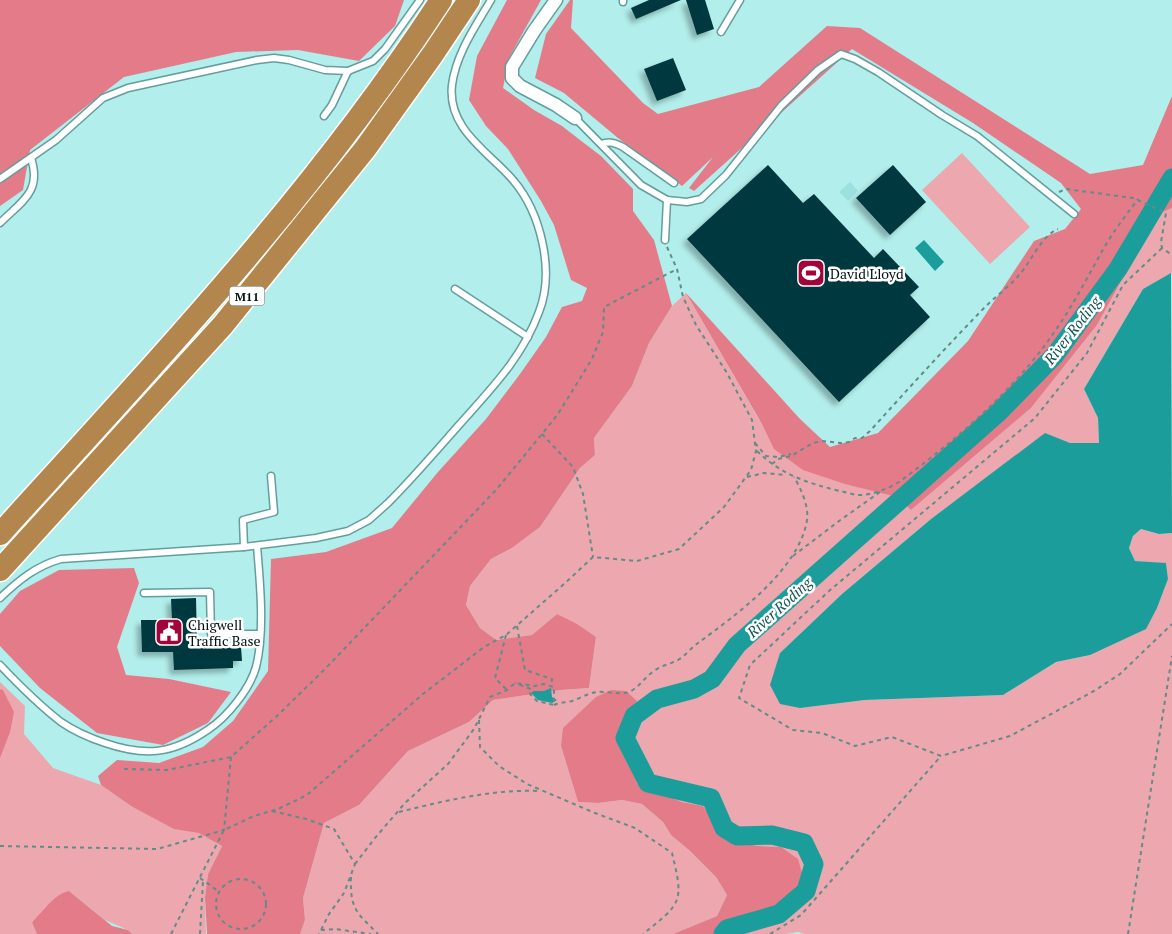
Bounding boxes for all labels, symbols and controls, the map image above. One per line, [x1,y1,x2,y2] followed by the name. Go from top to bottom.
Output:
[796,258,826,288] sports icon: David Lloyd
[830,264,904,283] place label: David Lloyd
[230,286,264,306] road number: M11
[1039,291,1106,369] water label: River Roding
[741,571,817,642] water label: River Roding
[188,615,261,650] place label: Chigwell Traffic Base
[154,617,184,647] public building icon: Chigwell Traffic Base

